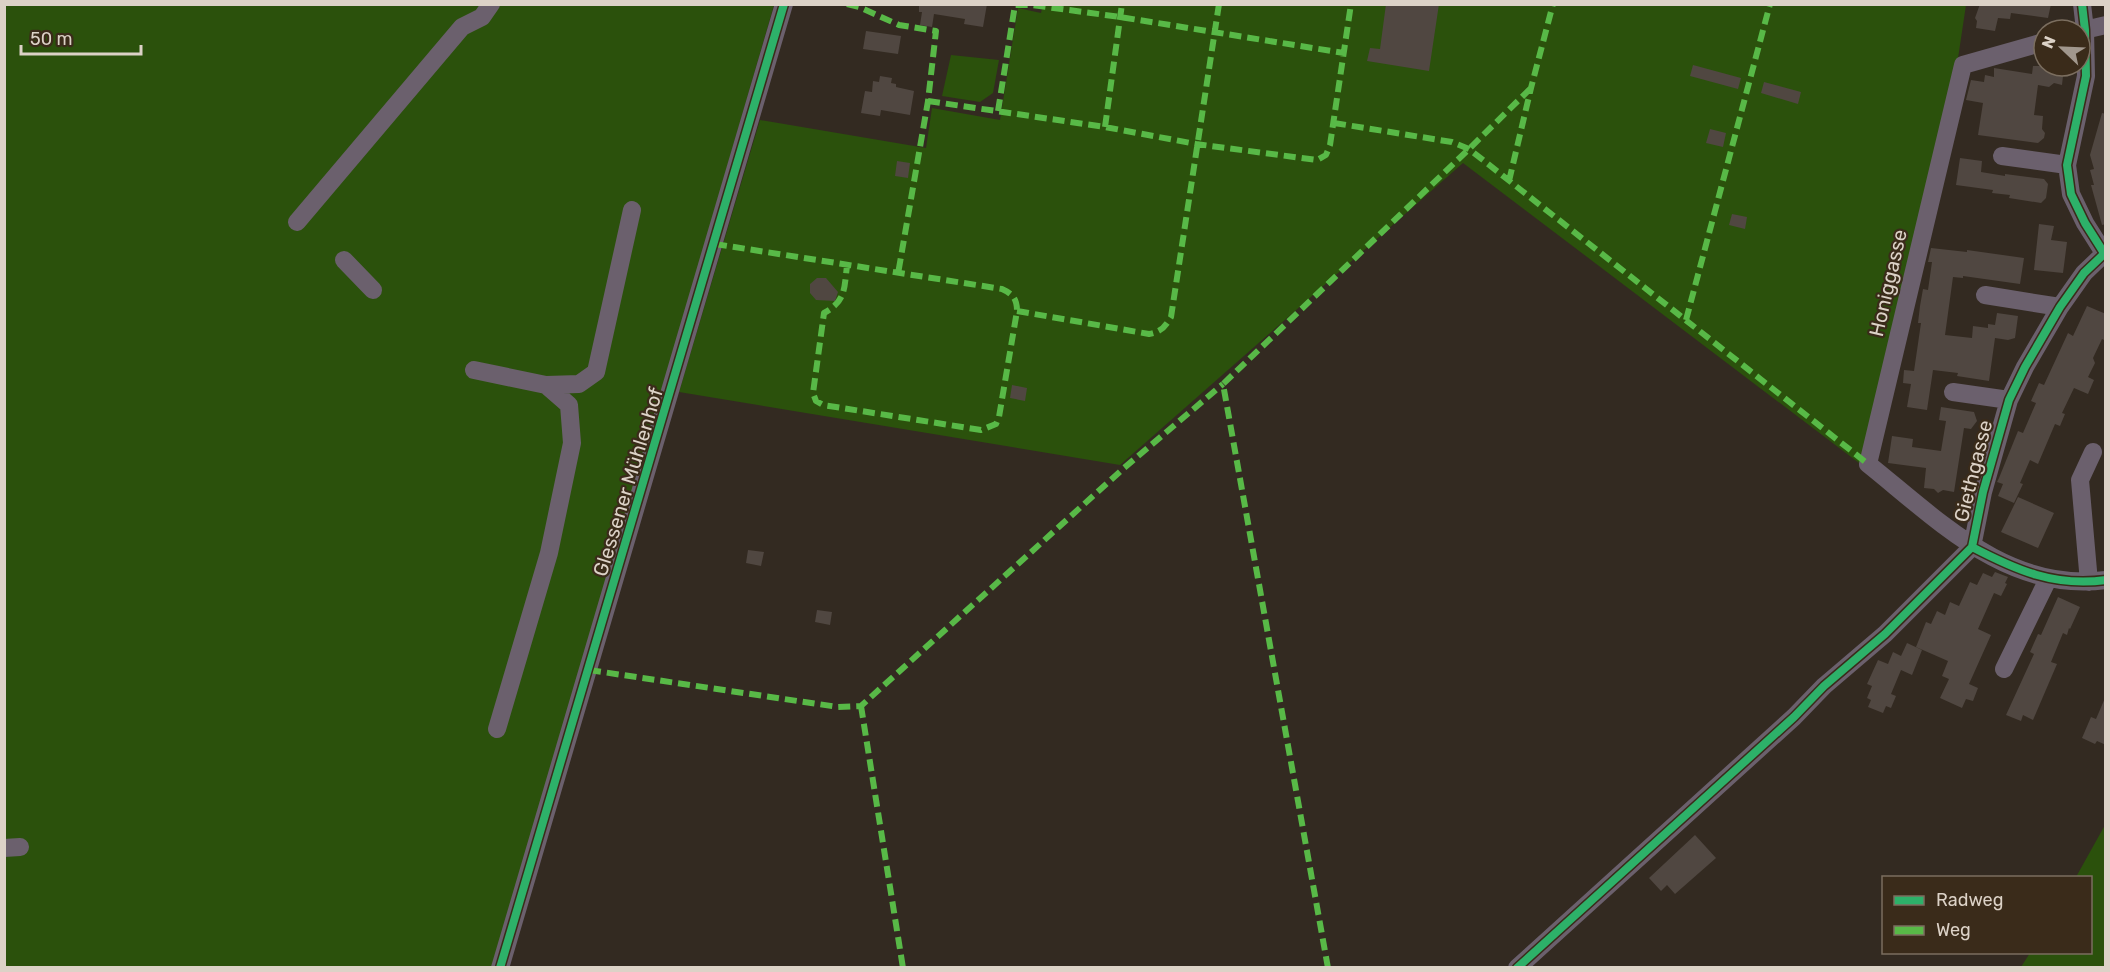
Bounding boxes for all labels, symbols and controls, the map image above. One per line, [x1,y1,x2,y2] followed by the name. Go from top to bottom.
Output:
[21,18,141,56] scale bar
[2032,18,2092,78] north arrow
[30,28,73,50] text: 50 m
[2038,33,2060,51] text: N
[1864,227,1912,339] street label: Honiggasse
[588,384,668,579] street label: Glessener Mühlenhof
[1949,418,1997,524] street label: Giethgasse
[1882,876,2092,954] legend
[1936,889,2003,911] text: Radweg
[1936,919,1971,941] text: Weg

